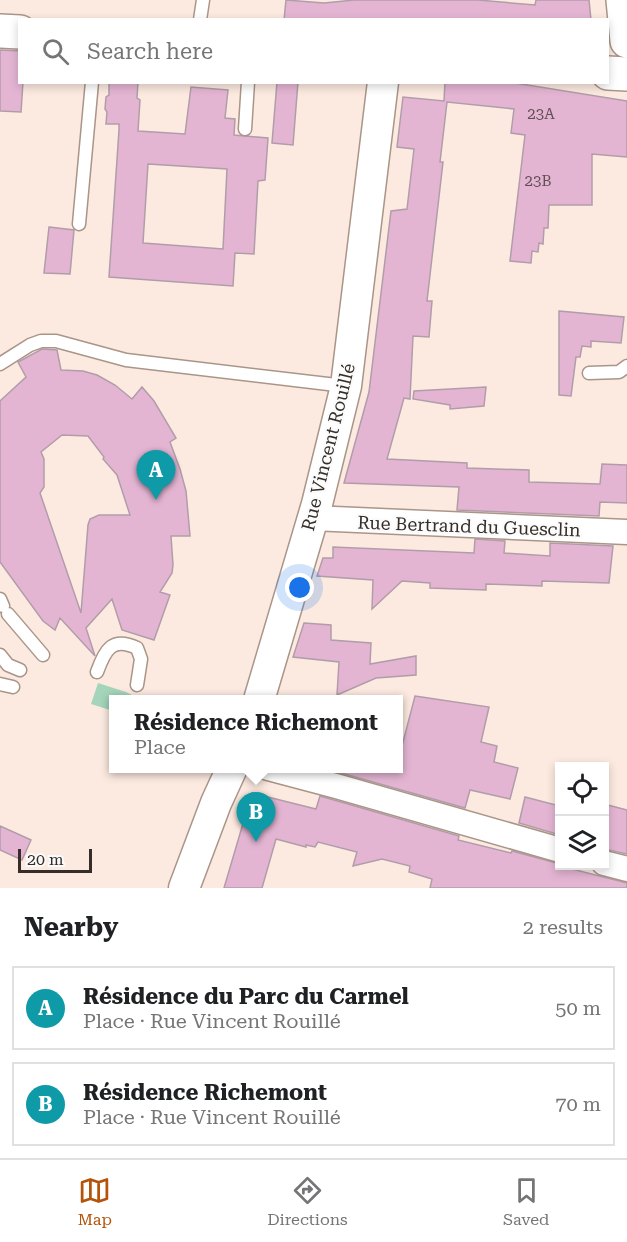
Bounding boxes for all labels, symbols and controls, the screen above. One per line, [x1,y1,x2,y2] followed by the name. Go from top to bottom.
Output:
[18,18,609,84] search box
[39,35,72,68] icon: search
[87,39,213,64] text: Search here
[527,105,555,123] house number: 23A
[525,172,551,190] house number: 23B
[297,361,359,533] street label: Rue Vincent Rouillé
[136,450,176,500] pin: A
[357,512,581,540] street label: Rue Bertrand du Guesclin
[285,573,314,602] your location
[109,695,403,773] popup
[134,710,378,735] text: Résidence Richemont
[134,735,186,759] text: Place
[555,762,609,870] map controls
[555,762,609,816] button: locate
[236,792,276,842] pin: B
[555,816,609,870] button: layers
[18,846,92,874] scale bar
[27,850,64,869] text: 20 m
[24,912,118,942] text: Nearby
[523,915,603,939] text: 2 results
[83,984,409,1009] text: Résidence du Parc du Carmel
[38,996,53,1020] text: A
[555,996,601,1020] text: 50 m
[83,1009,341,1033] text: Place · Rue Vincent Rouillé
[83,1080,327,1105] text: Résidence Richemont
[38,1092,53,1116] text: B
[555,1092,601,1116] text: 70 m
[83,1105,341,1129] text: Place · Rue Vincent Rouillé
[78,1174,112,1229] tab: Map
[267,1174,348,1229] tab: Directions
[503,1174,549,1229] tab: Saved

